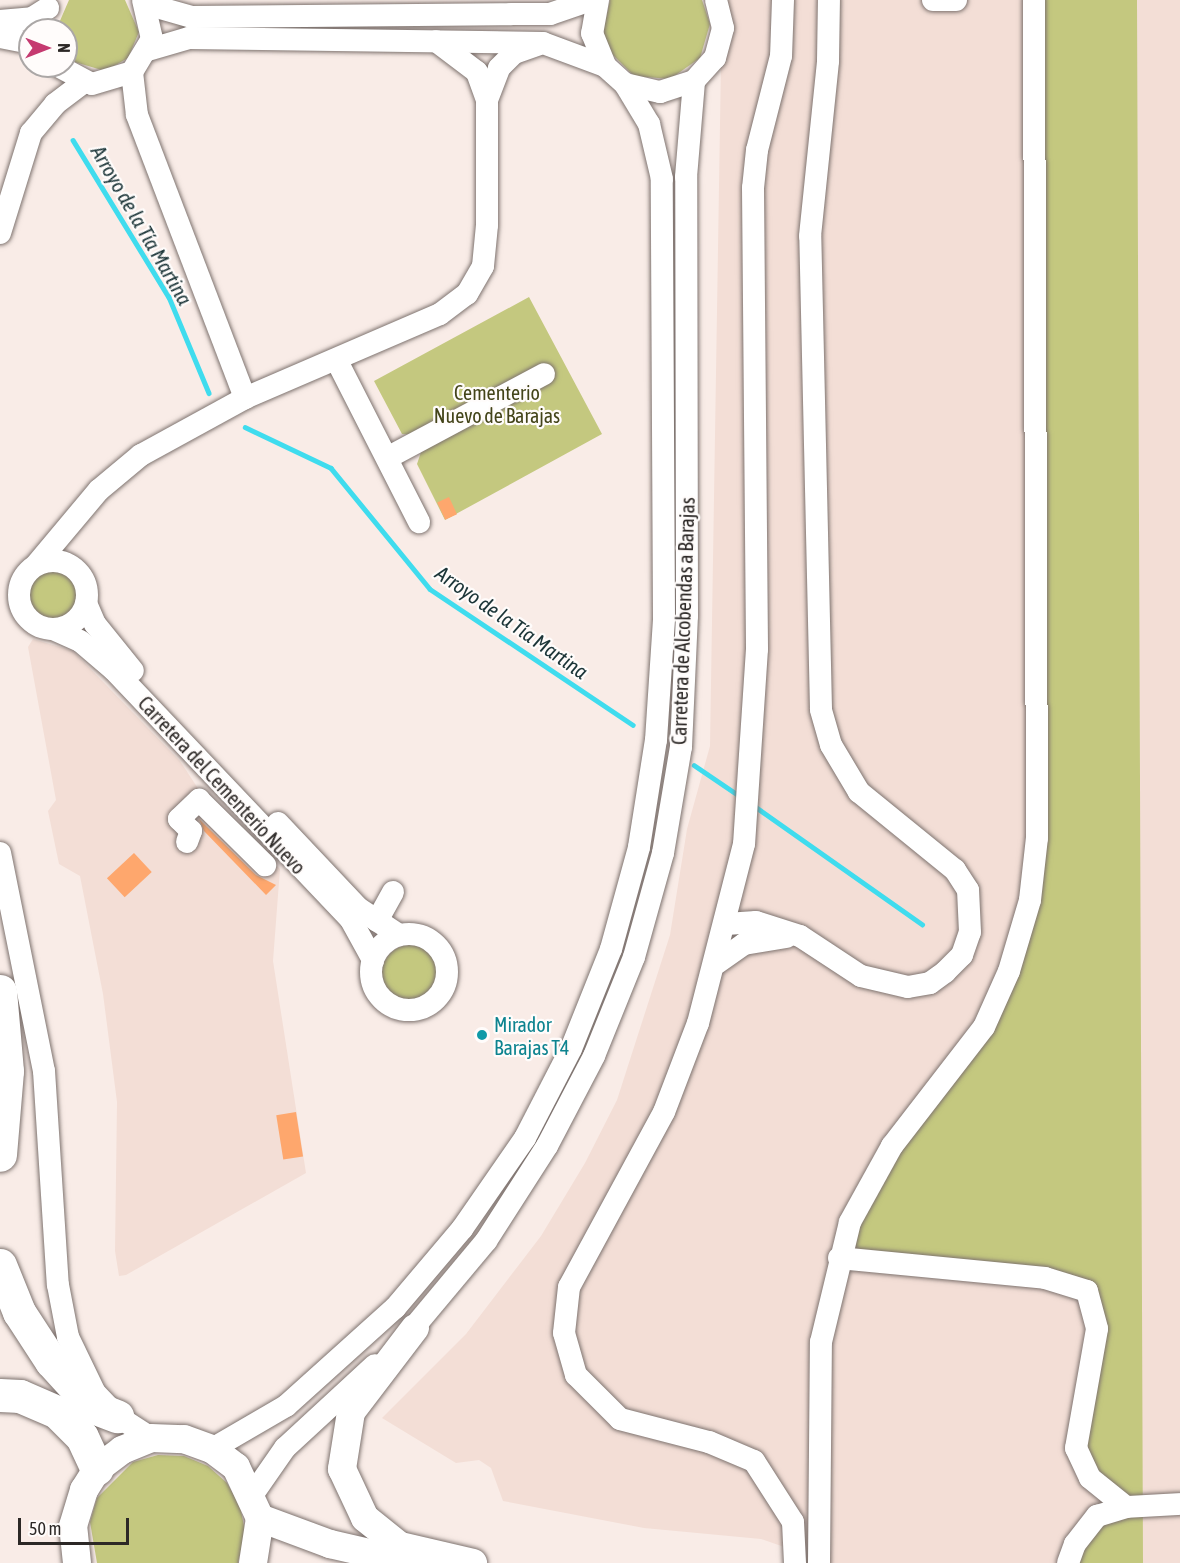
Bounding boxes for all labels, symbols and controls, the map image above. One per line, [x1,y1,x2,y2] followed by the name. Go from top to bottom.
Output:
[18,18,78,78] north arrow
[55,43,73,53] text: N
[86,141,198,309] water label: Arroyo de la Tía Martina
[434,380,560,427] park label: Cementerio Nuevo de Barajas
[667,497,699,745] street label: Carretera de Alcobendas a Barajas
[431,560,593,684] water label: Arroyo de la Tía Martina
[133,691,311,879] street label: Carretera del Cementerio Nuevo
[494,1012,569,1059] place label: Mirador Barajas T4
[475,1028,489,1042] marker: Mirador Barajas T4
[21,1506,132,1544] scale bar
[29,1518,61,1539] text: 50 m

